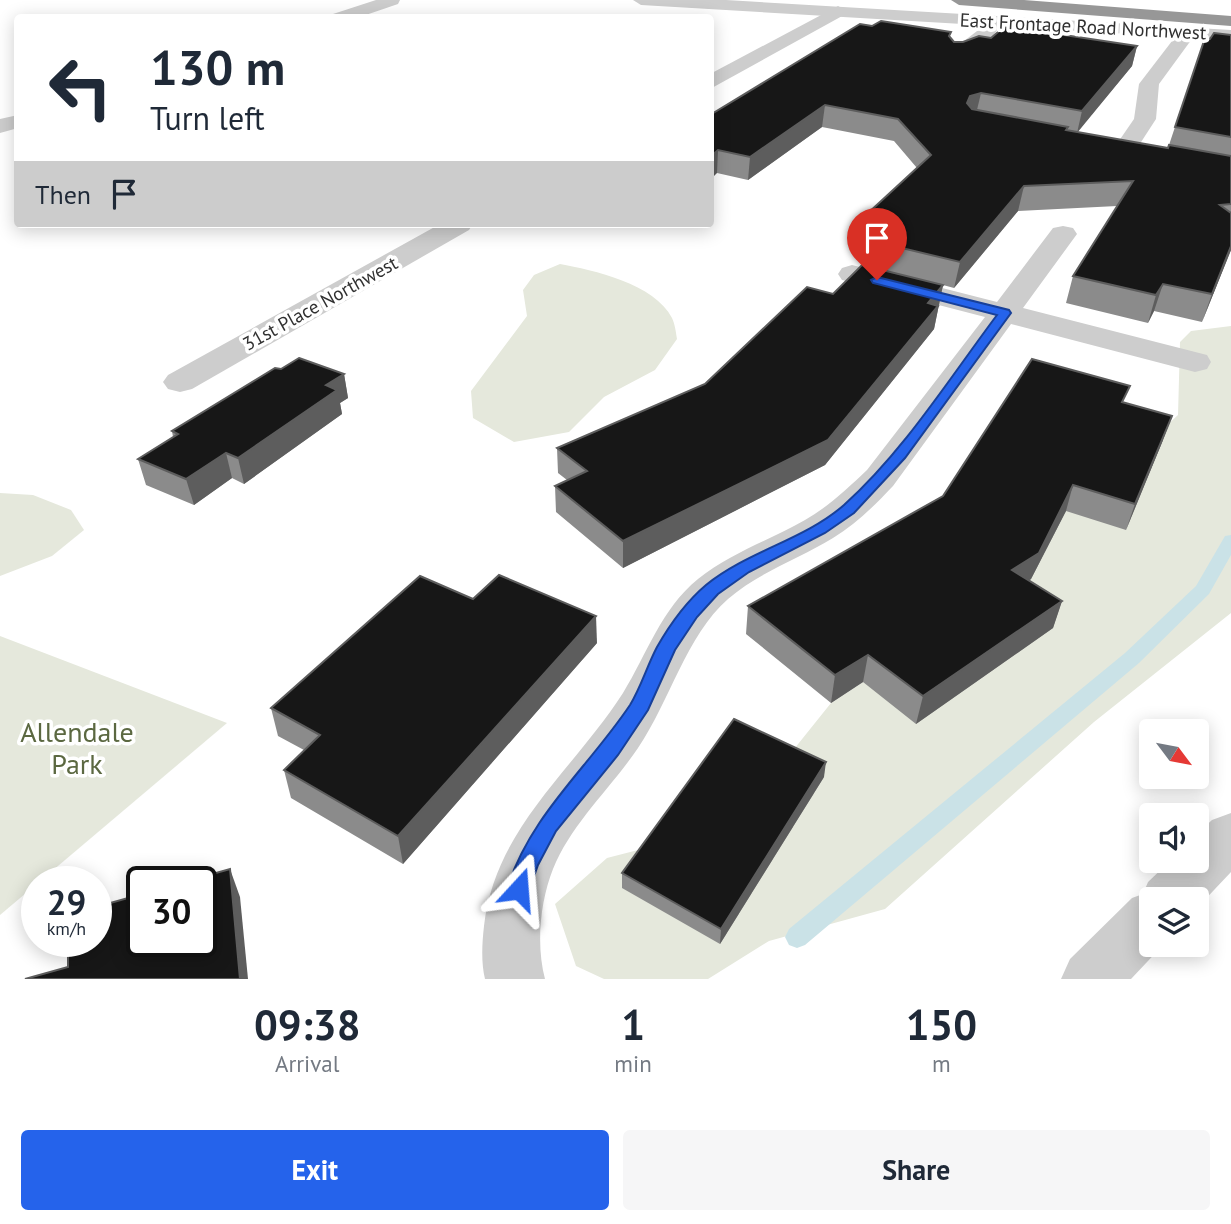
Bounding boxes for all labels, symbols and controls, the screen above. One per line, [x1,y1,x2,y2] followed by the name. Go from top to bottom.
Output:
[959,8,1207,44] street label: East Frontage Road Northwest
[150,35,285,99] text: 130 m
[35,42,126,133] icon: left
[150,97,265,139] text: Turn left
[105,175,143,213] icon: arrive
[35,178,91,211] text: Then
[847,208,907,280] pin
[858,219,896,257] icon: arrive
[238,250,402,356] street label: 31st Place Northwest
[20,713,134,782] park label: Allendale Park
[1139,719,1209,789] north arrow
[1139,719,1209,957] map controls
[1139,803,1209,873] button: sound
[482,852,556,926] position arrow
[126,866,217,957] speed limit sign: 30
[47,879,86,925] text: 29
[1139,887,1209,957] button: layers
[47,917,86,940] text: km/h
[254,997,360,1052] text: 09:38
[621,997,645,1052] text: 1
[906,997,977,1052] text: 150
[275,1049,339,1078] text: Arrival
[614,1049,652,1078] text: min
[932,1049,951,1078] text: m
[21,1130,609,1210] button: Exit
[623,1130,1210,1210] button: Share

